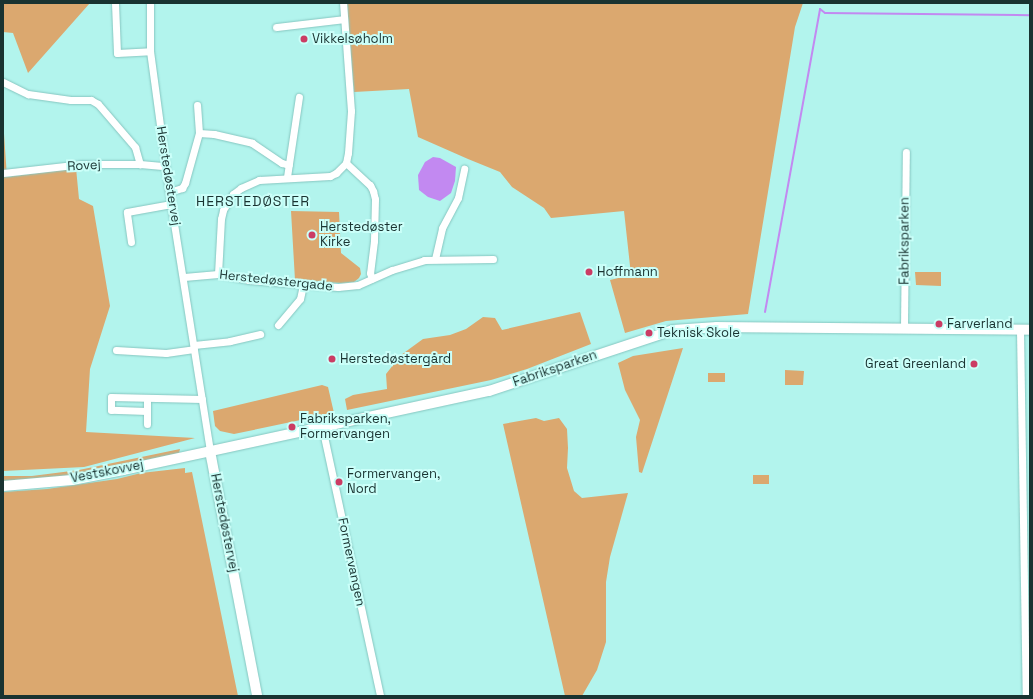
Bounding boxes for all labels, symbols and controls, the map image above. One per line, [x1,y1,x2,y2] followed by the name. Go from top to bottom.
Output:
[312,31,393,47] place label: Vikkelsøholm
[299,34,309,44] marker: Vikkelsøholm
[152,125,184,227] street label: Herstedøstervej
[67,157,101,175] street label: Rovej
[196,193,310,209] district label: HERSTEDØSTER
[897,197,913,285] street label: Fabriksparken
[320,220,403,251] place label: Herstedøster Kirke
[307,230,317,240] marker: Herstedøster Kirke
[597,264,658,280] place label: Hoffmann
[218,267,334,295] street label: Herstedøstergade
[584,267,594,277] marker: Hoffmann
[947,316,1013,332] place label: Farverland
[934,319,944,329] marker: Farverland
[657,325,740,341] place label: Teknisk Skole
[644,328,654,338] marker: Teknisk Skole
[511,347,599,391] street label: Fabriksparken
[340,351,451,367] place label: Herstedøstergård
[327,354,337,364] marker: Herstedøstergård
[865,356,966,372] place label: Great Greenland
[969,359,979,369] marker: Great Greenland
[300,412,391,443] place label: Fabriksparken, Formervangen
[287,422,297,432] marker: Fabriksparken, Formervangen
[69,457,145,487] street label: Vestskovvej
[347,467,440,498] place label: Formervangen, Nord
[207,472,241,574] street label: Herstedøstervej
[334,477,344,487] marker: Formervangen, Nord
[334,516,368,608] street label: Formervangen

